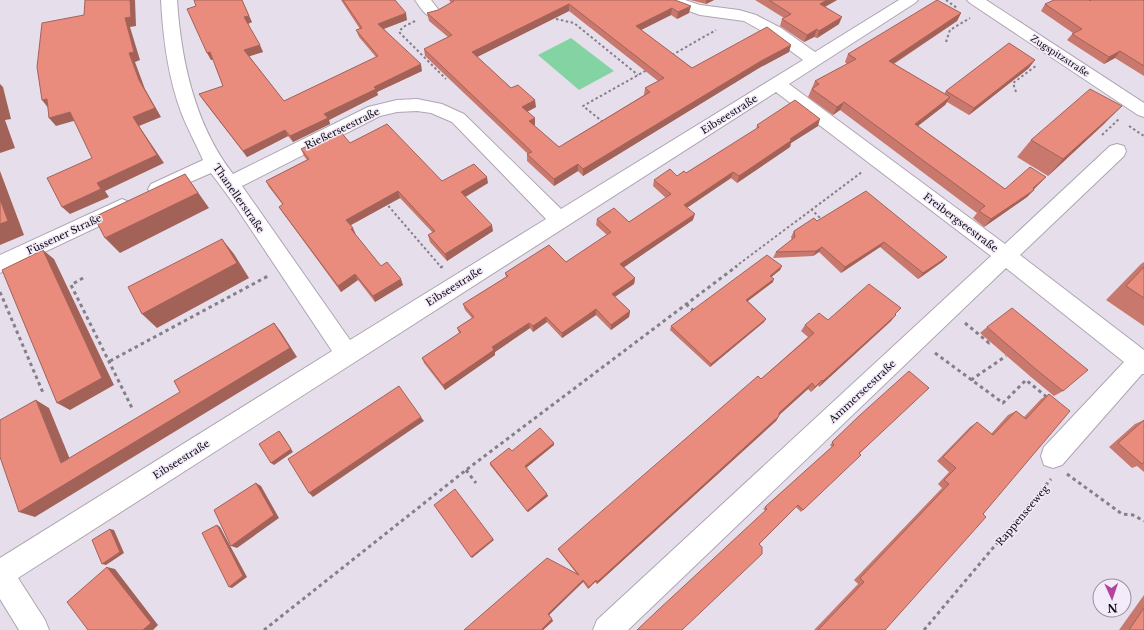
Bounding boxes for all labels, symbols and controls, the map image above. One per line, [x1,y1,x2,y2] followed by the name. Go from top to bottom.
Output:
[1029,32,1092,79] street label: Zugspitzstraße
[699,92,760,137] street label: Eibseestraße
[303,105,382,152] street label: Rießerseestraße
[210,161,267,236] street label: Thanellerstraße
[921,190,1001,255] street label: Freibergseestraße
[25,211,104,258] street label: Füssener Straße
[424,264,485,309] street label: Eibseestraße
[825,357,899,426] street label: Ammerseestraße
[151,437,212,482] street label: Eibseestraße
[993,481,1052,548] street label: Rappenseeweg
[1092,578,1132,618] north arrow
[1106,601,1118,615] text: N

